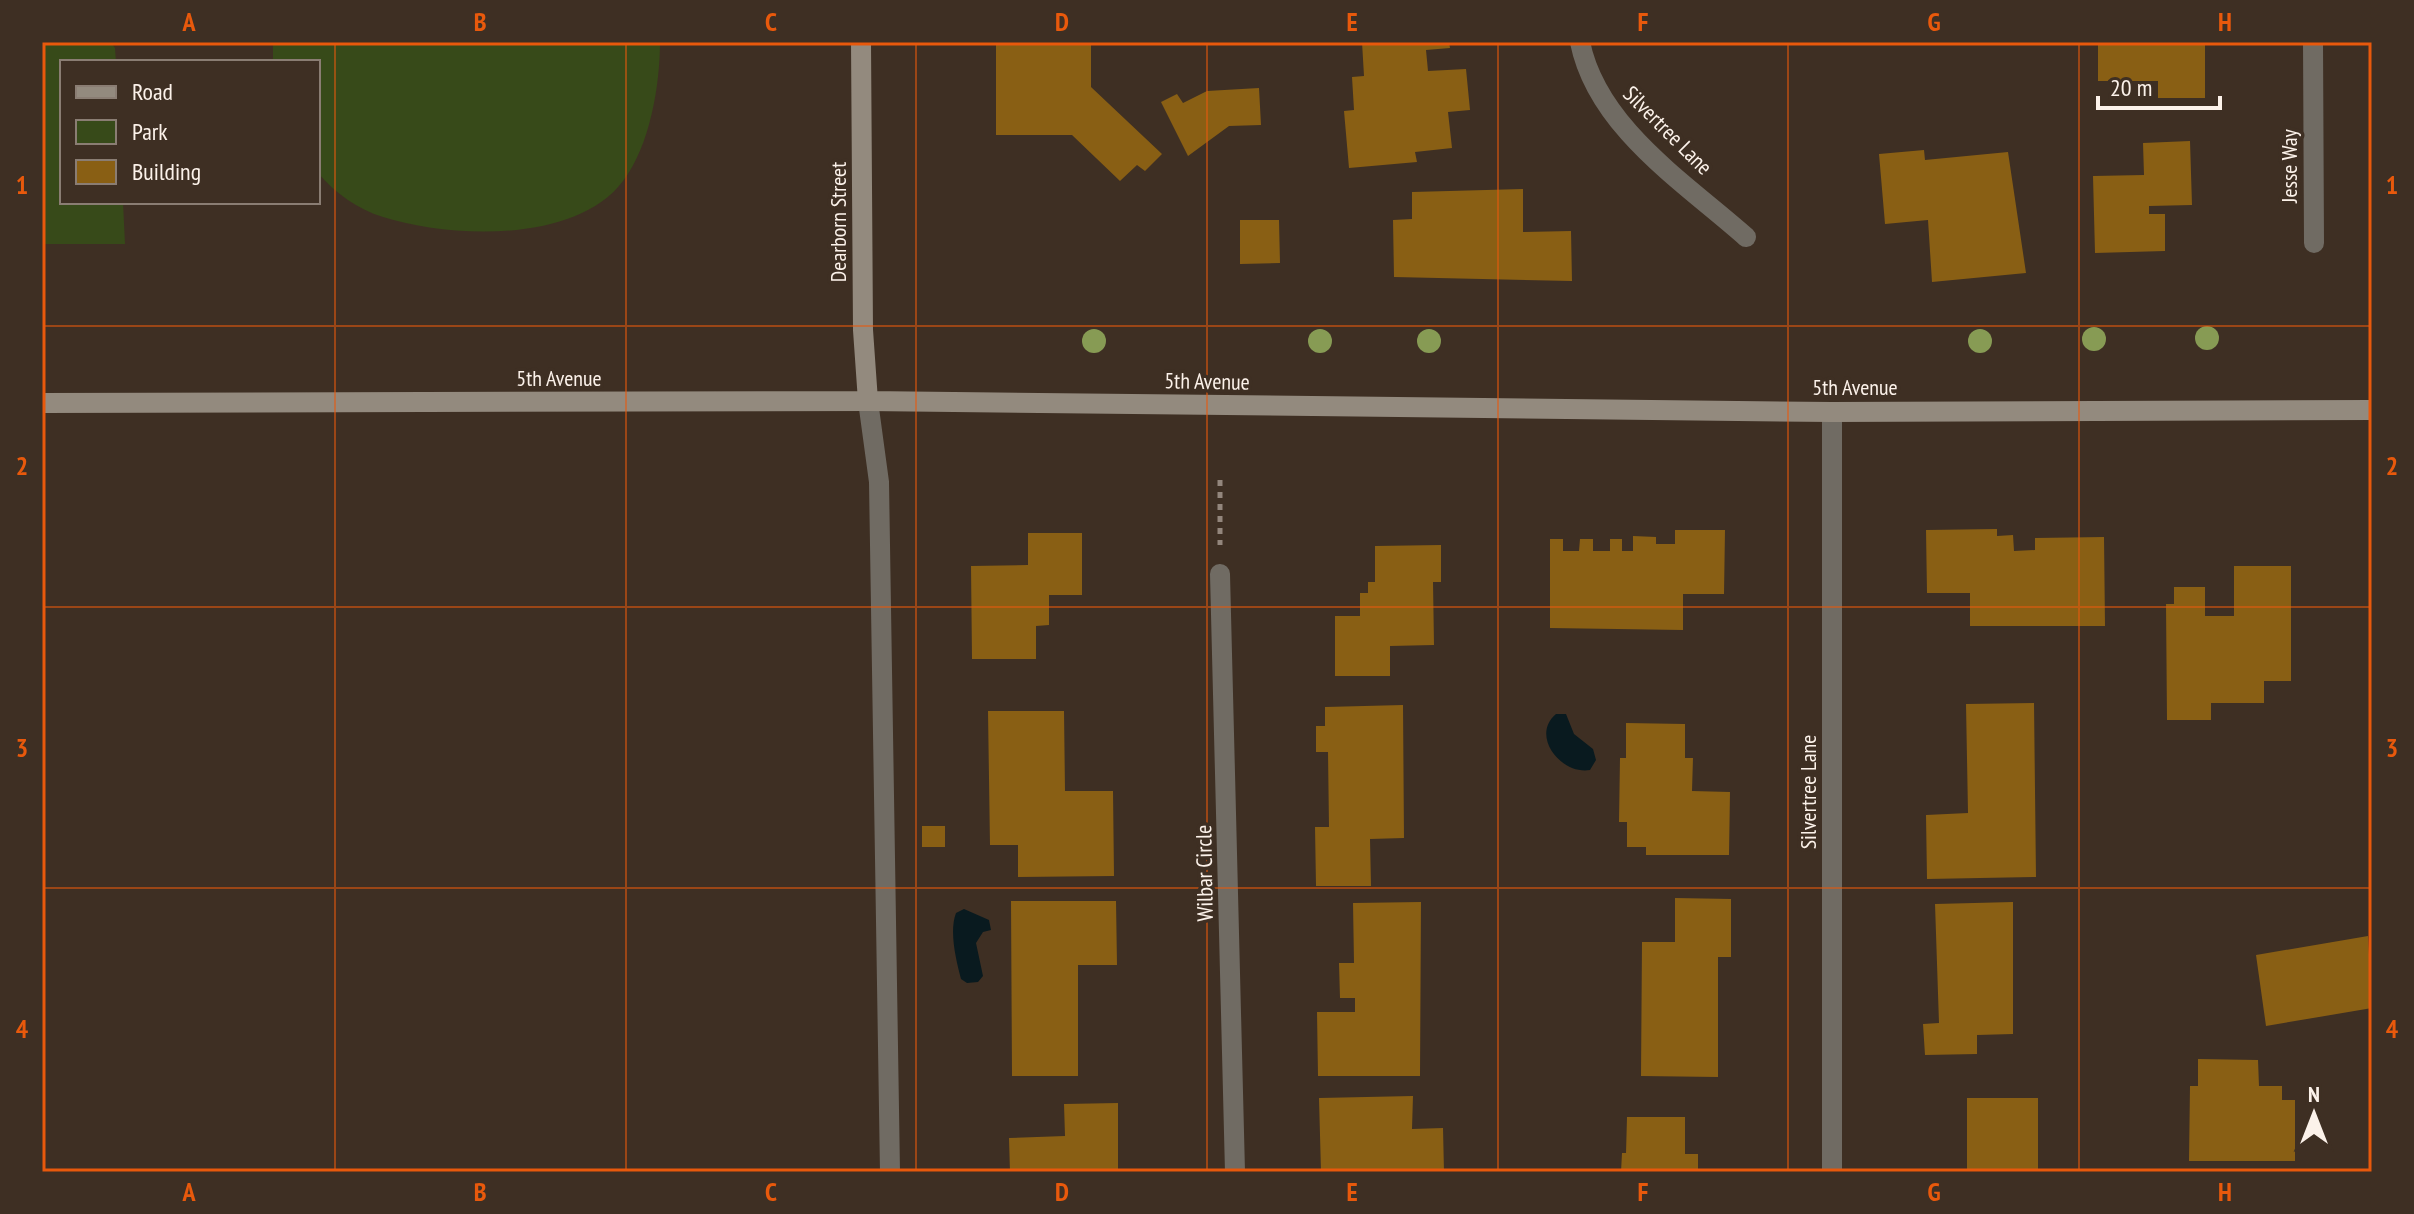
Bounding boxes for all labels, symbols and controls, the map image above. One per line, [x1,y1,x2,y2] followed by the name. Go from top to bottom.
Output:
[181,5,196,38] text: A
[474,5,487,38] text: B
[765,5,777,38] text: C
[1055,5,1069,38] text: D
[1346,5,1358,38] text: E
[1638,5,1649,38] text: F
[1927,5,1941,38] text: G
[2218,5,2232,38] text: H
[60,60,320,204] legend
[2098,60,2220,110] scale bar
[2110,72,2152,103] text: 20 m
[132,76,173,107] text: Road
[1618,80,1718,180] street label: Silvertree Lane
[132,116,168,147] text: Park
[2275,128,2303,204] street label: Jesse Way
[132,156,201,187] text: Building
[824,162,852,282] street label: Dearborn Street
[16,168,28,201] text: 1
[2386,168,2398,201] text: 1
[516,364,602,392] street label: 5th Avenue
[1164,366,1250,396] street label: 5th Avenue
[1812,373,1898,401] street label: 5th Avenue
[16,449,28,482] text: 2
[2386,449,2398,482] text: 2
[16,731,28,764] text: 3
[2386,731,2398,764] text: 3
[1794,735,1822,849] street label: Silvertree Lane
[1189,824,1219,922] street label: Wilbar Circle
[16,1012,29,1045] text: 4
[2386,1012,2399,1045] text: 4
[2274,1074,2354,1154] north arrow
[2308,1080,2320,1108] text: N
[181,1175,196,1208] text: A
[474,1175,487,1208] text: B
[765,1175,777,1208] text: C
[1055,1175,1069,1208] text: D
[1346,1175,1358,1208] text: E
[1638,1175,1649,1208] text: F
[1927,1175,1941,1208] text: G
[2218,1175,2232,1208] text: H

